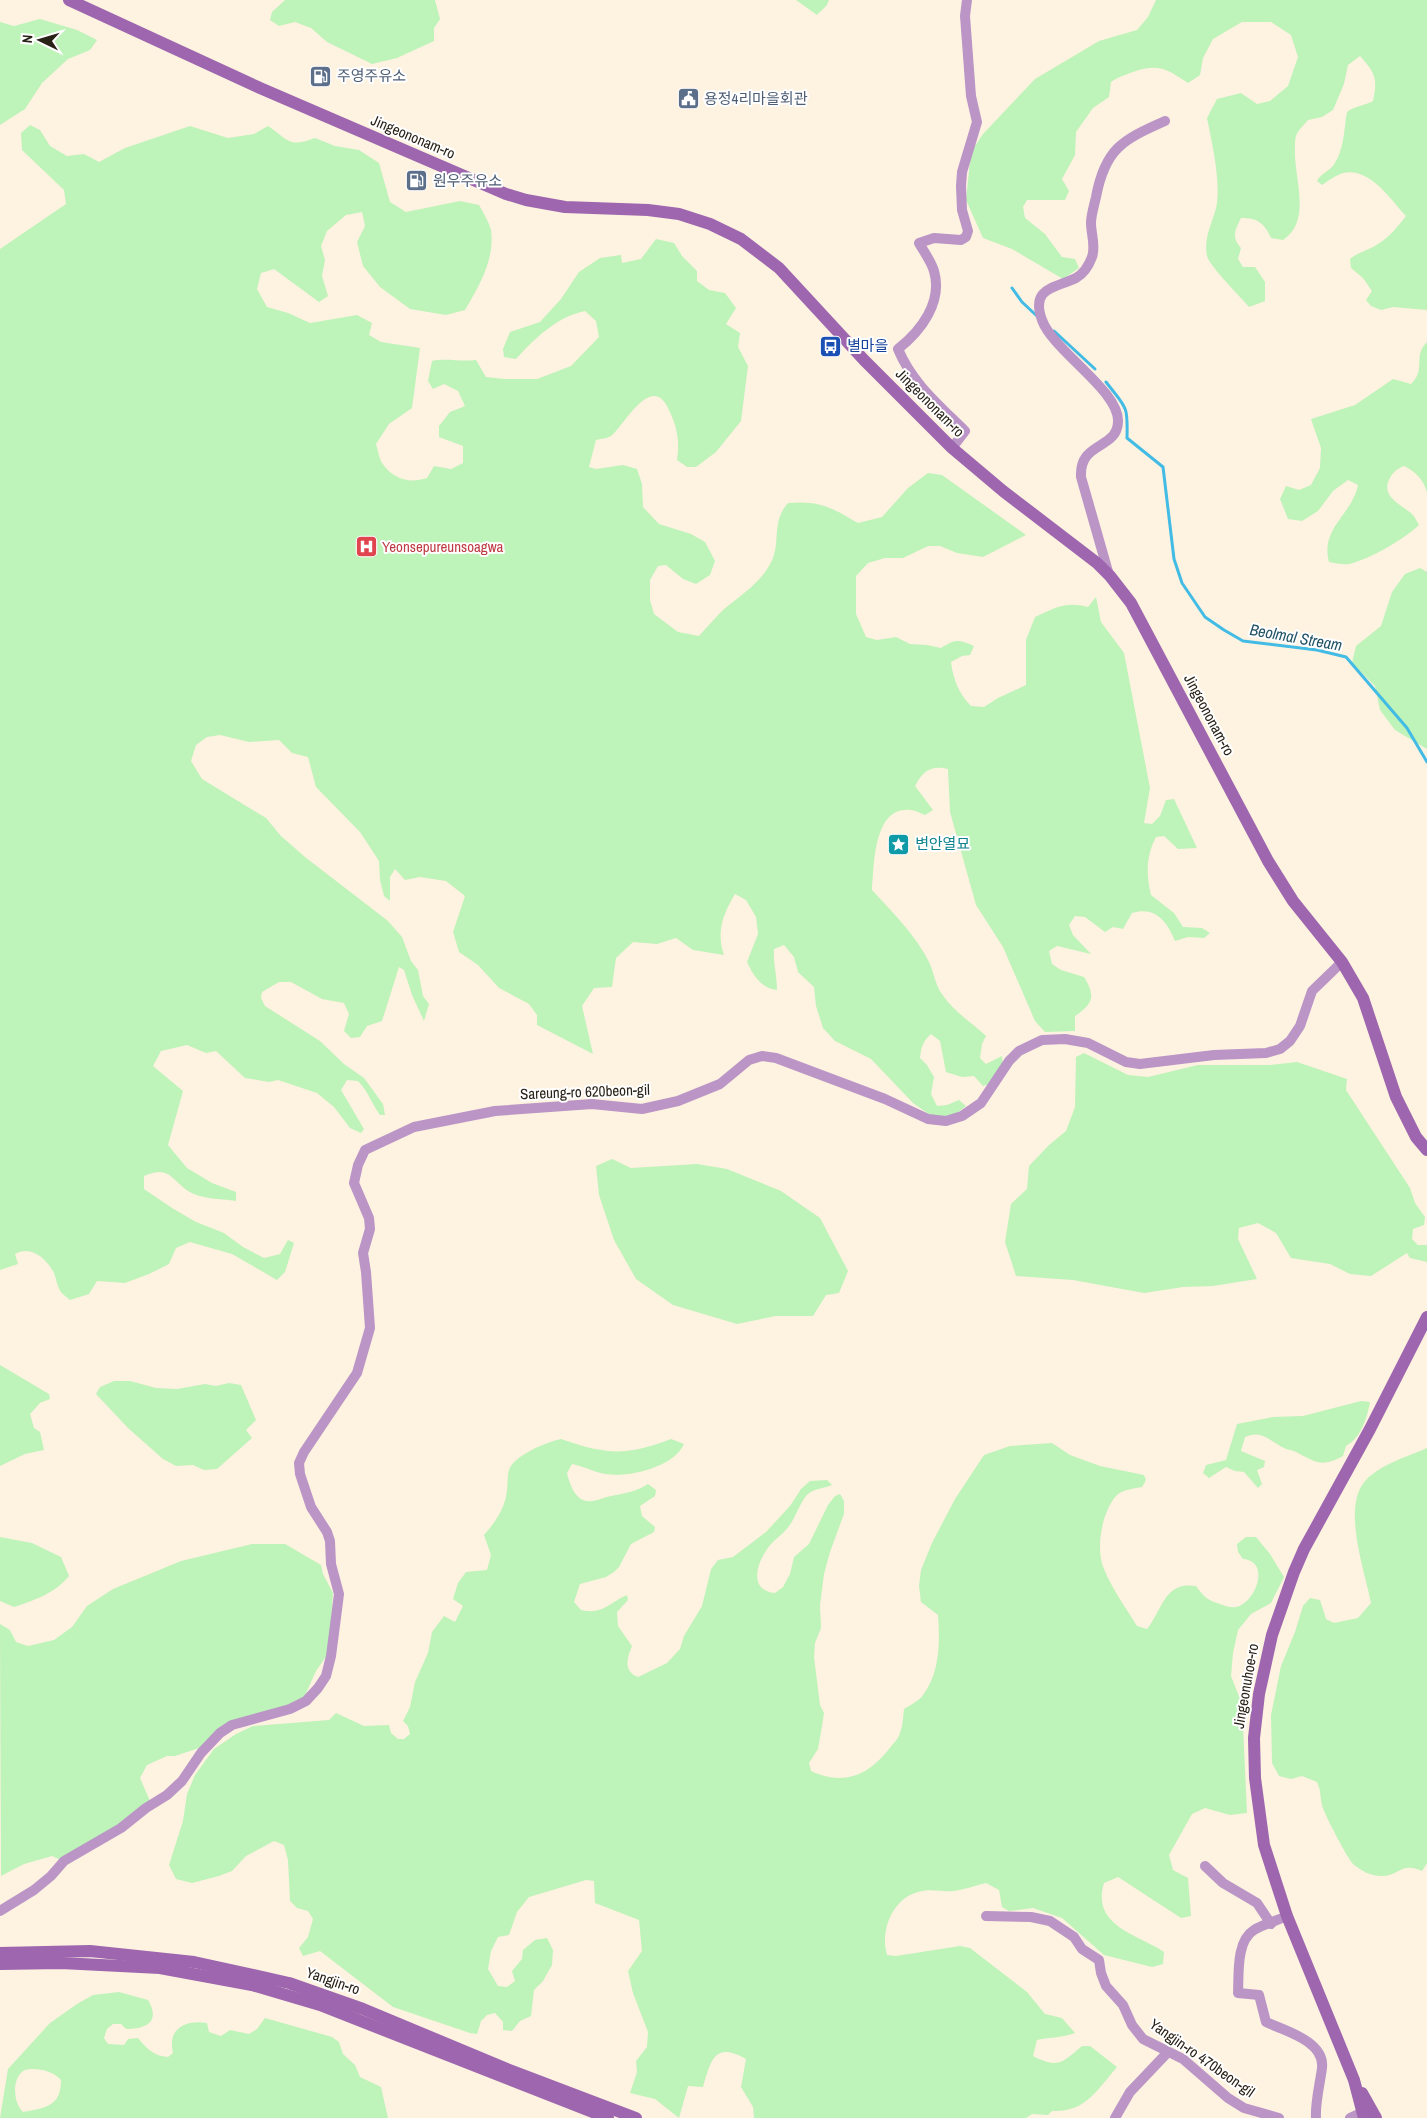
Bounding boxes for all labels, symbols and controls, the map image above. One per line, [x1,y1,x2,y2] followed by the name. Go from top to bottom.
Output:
[15,15,65,65] north arrow
[18,34,36,44] text: N
[309,64,333,88] fuel station icon: 주영주유소
[337,65,406,86] place label: 주영주유소
[676,87,700,111] public building icon: 용정4리마을회관
[704,88,808,109] place label: 용정4리마을회관
[368,109,459,164] street label: Jingeononam-ro
[405,169,429,193] fuel station icon: 원우주유소
[433,170,502,191] place label: 원우주유소
[819,334,843,358] bus stop icon: 별마을
[847,335,888,356] place label: 별마을
[891,364,970,442] street label: Jingeononam-ro
[354,535,378,559] hospital icon: Yeonsepureunsoagwa
[382,536,504,557] place label: Yeonsepureunsoagwa
[1248,618,1344,656] water label: Beolmal Stream
[1179,670,1240,759] street label: Jingeononam-ro
[887,832,911,856] place icon: 변안열묘
[915,833,970,854] place label: 변안열묘
[520,1079,650,1104] street label: Sareung-ro 620beon-gil
[1228,1642,1263,1730] street label: Jingeonuhoe-ro
[303,1962,363,2000] street label: Yangjin-ro
[1145,2013,1259,2102] street label: Yangjin-ro 470beon-gil

